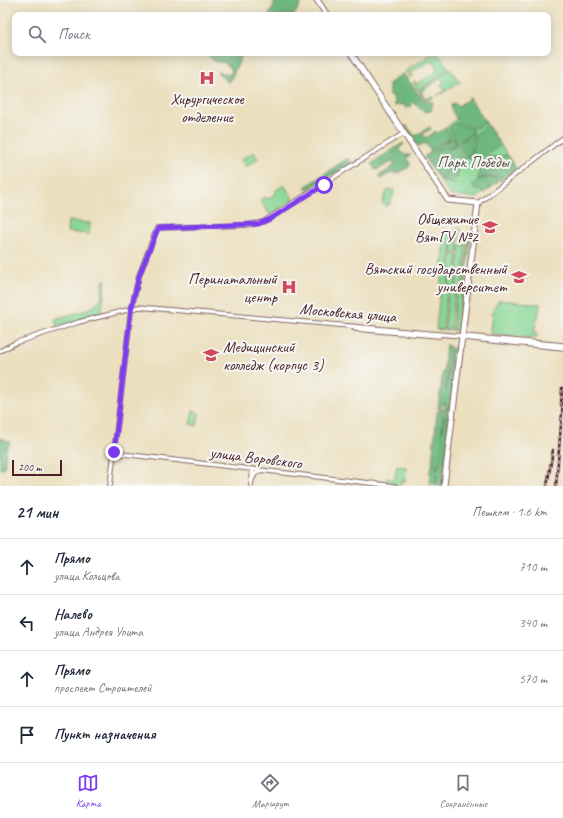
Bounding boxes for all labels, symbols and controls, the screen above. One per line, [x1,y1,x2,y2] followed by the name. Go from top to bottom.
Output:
[12,12,551,56] search box
[26,23,48,45] icon: search
[58,25,90,44] text: Поиск
[198,69,216,87] hospital icon: Хирургическое отделение
[170,89,246,127] place label: Хирургическое отделение
[437,152,510,172] park label: Парк Победы
[315,176,333,194] route start
[415,209,480,247] place label: Общежитие ВятГУ №2
[481,218,499,236] school or university icon: Общежитие ВятГУ №2
[364,259,508,297] place label: Вятский государственный университет
[510,268,528,286] school or university icon: Вятский государственный университет
[188,269,278,307] place label: Перинатальный центр
[280,278,298,296] hospital icon: Перинатальный центр
[299,299,398,327] street label: Московская улица
[223,337,324,375] place label: Медицинский колледж (корпус 3)
[202,346,220,364] school or university icon: Медицинский колледж (корпус 3)
[208,442,304,474] street label: улица Воровского
[105,443,123,461] route end
[12,458,62,477] scale bar
[18,460,42,474] text: 200 m
[16,502,58,523] text: 21 мин
[472,504,547,520] text: Пешком · 1.6 km
[54,549,90,568] text: Прямо
[16,556,38,578] icon: ahead
[519,559,547,575] text: 710 m
[54,568,120,584] text: улица Кольцова
[54,605,92,624] text: Налево
[16,612,38,634] icon: left
[519,615,547,631] text: 340 m
[54,624,143,640] text: улица Андрея Упита
[54,661,90,680] text: Прямо
[16,668,38,690] icon: ahead
[519,671,547,687] text: 570 m
[54,680,152,696] text: проспект Строителей
[16,724,38,746] icon: arrive
[54,725,156,744] text: Пункт назначения
[76,772,101,810] tab: Карта
[252,772,288,810] tab: Маршрут
[440,772,487,810] tab: Сохранённые

